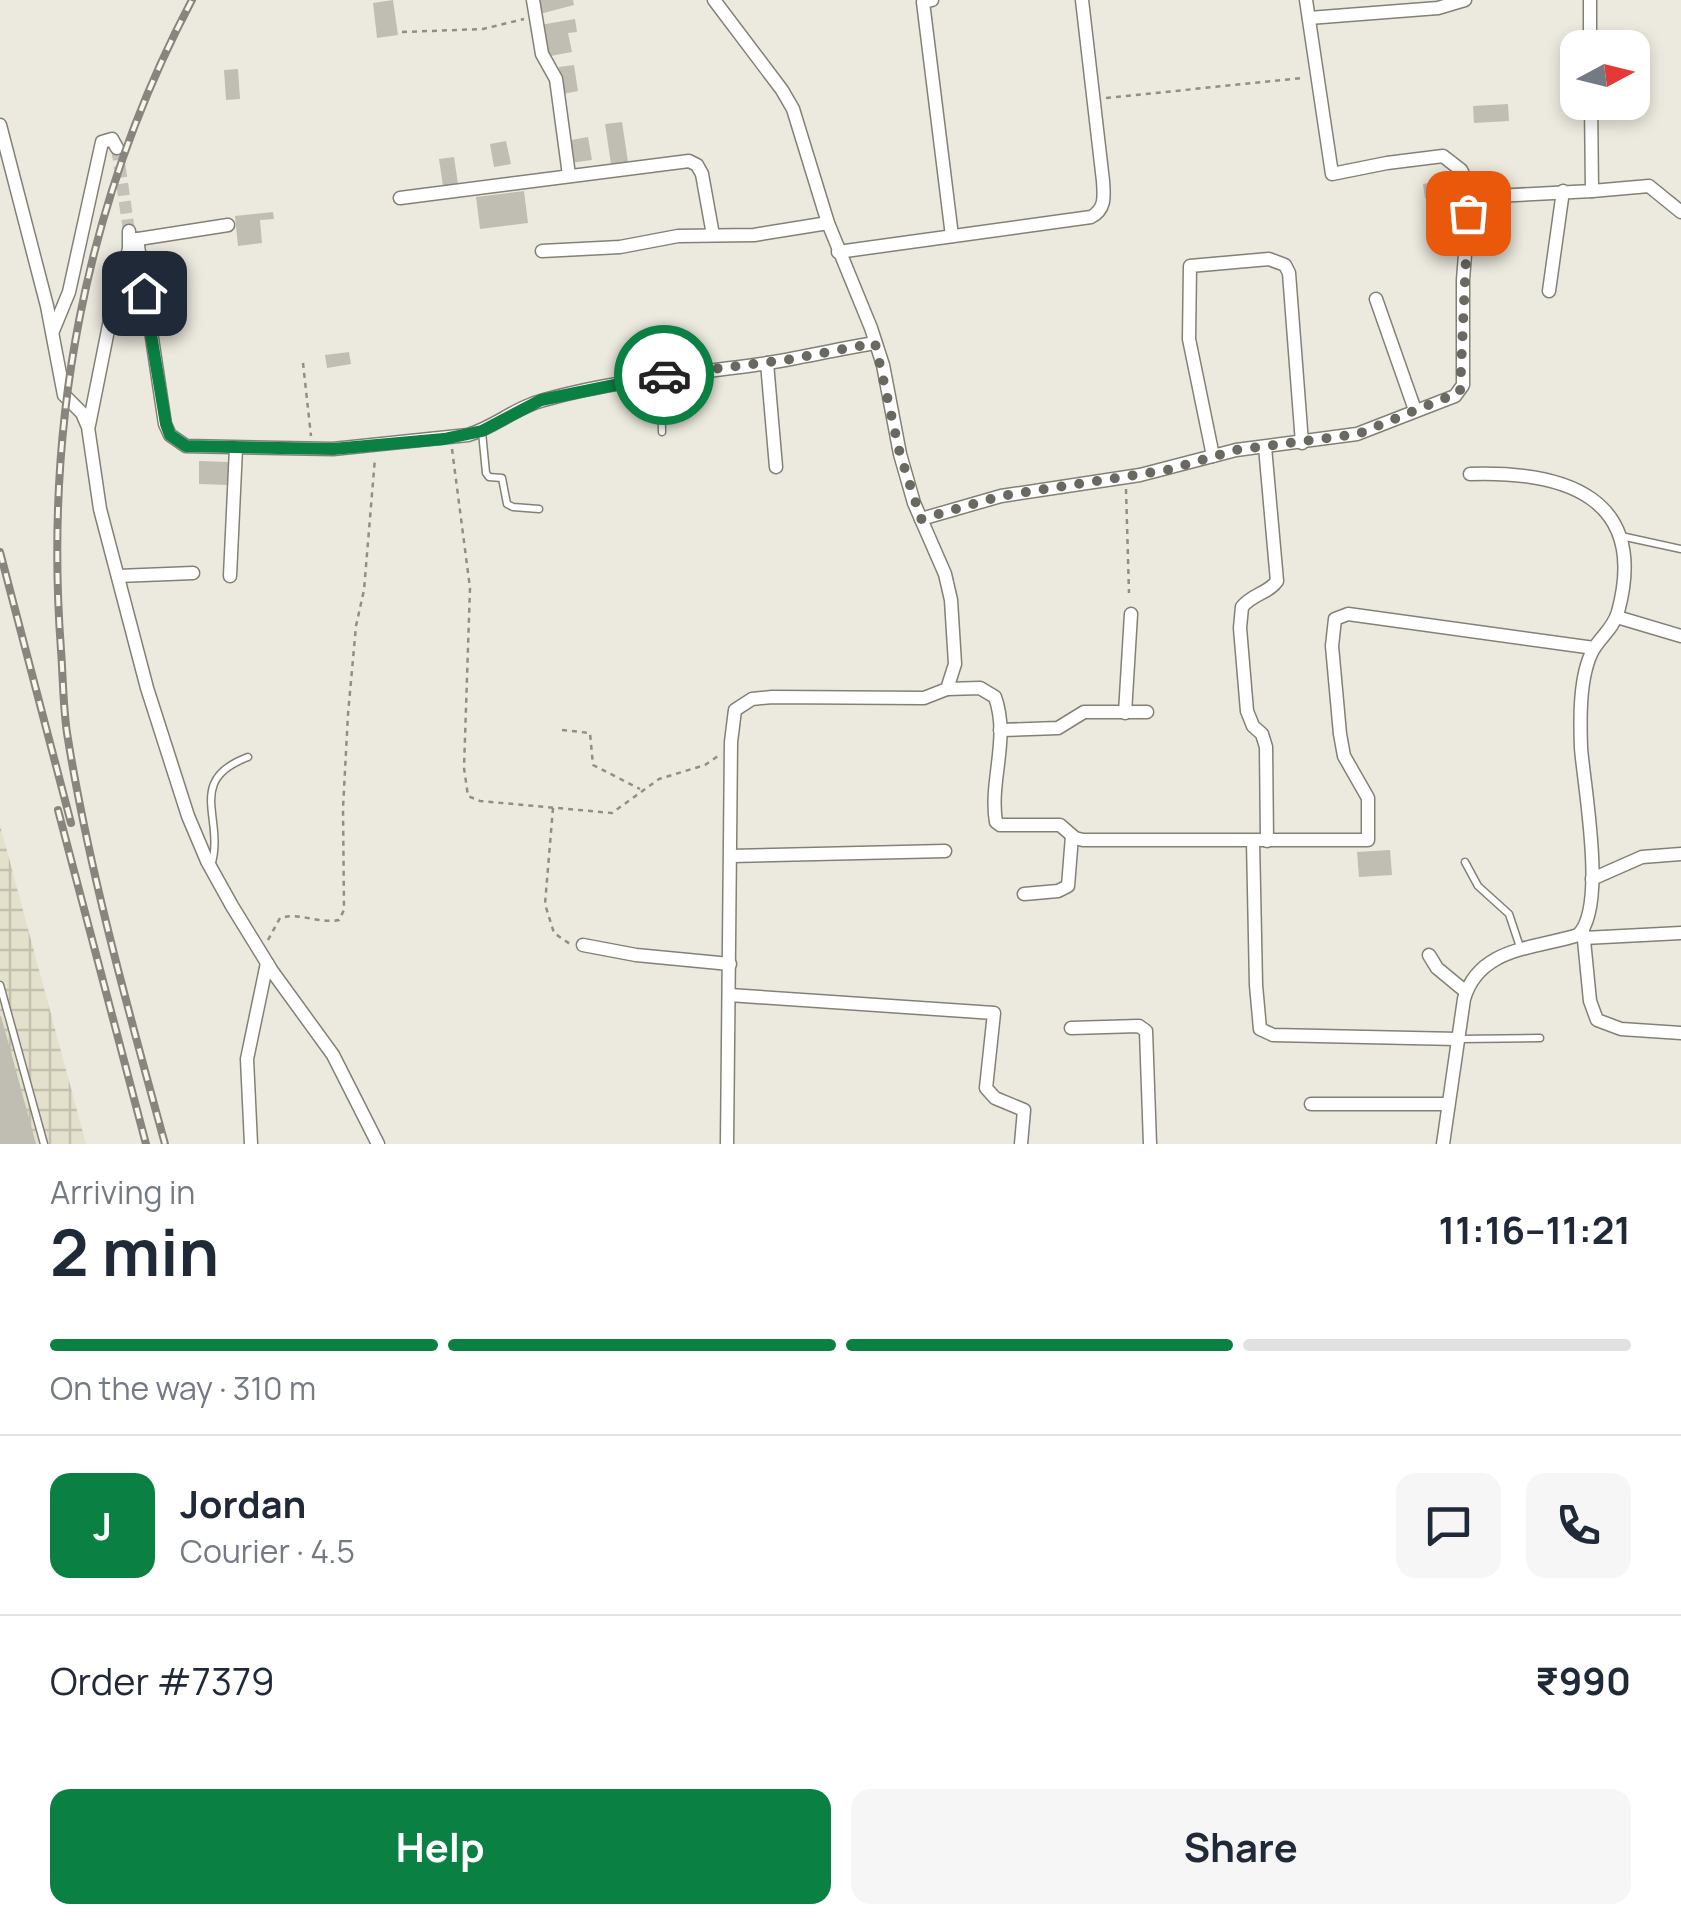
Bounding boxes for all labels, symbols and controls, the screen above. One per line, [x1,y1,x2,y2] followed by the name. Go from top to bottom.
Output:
[1560,30,1650,120] north arrow
[1560,30,1650,120] map controls
[1426,171,1511,256] pin
[1441,186,1496,241] icon: bag
[102,251,187,336] pin
[117,266,172,321] icon: home
[614,325,714,425] courier
[637,348,692,403] icon: car
[50,1170,195,1214] text: Arriving in
[1439,1203,1631,1255] text: 11:16–11:21
[50,1207,219,1296] text: 2 min
[50,1366,316,1410] text: On the way · 310 m
[1396,1473,1501,1578] button: chat
[1526,1473,1631,1578] button: phone
[180,1477,306,1529] text: Jordan
[93,1499,112,1551] text: J
[180,1529,355,1573] text: Courier · 4.5
[50,1654,275,1706] text: Order #7379
[1535,1654,1631,1706] text: ₹990
[50,1789,831,1904] button: Help
[851,1789,1631,1904] button: Share

